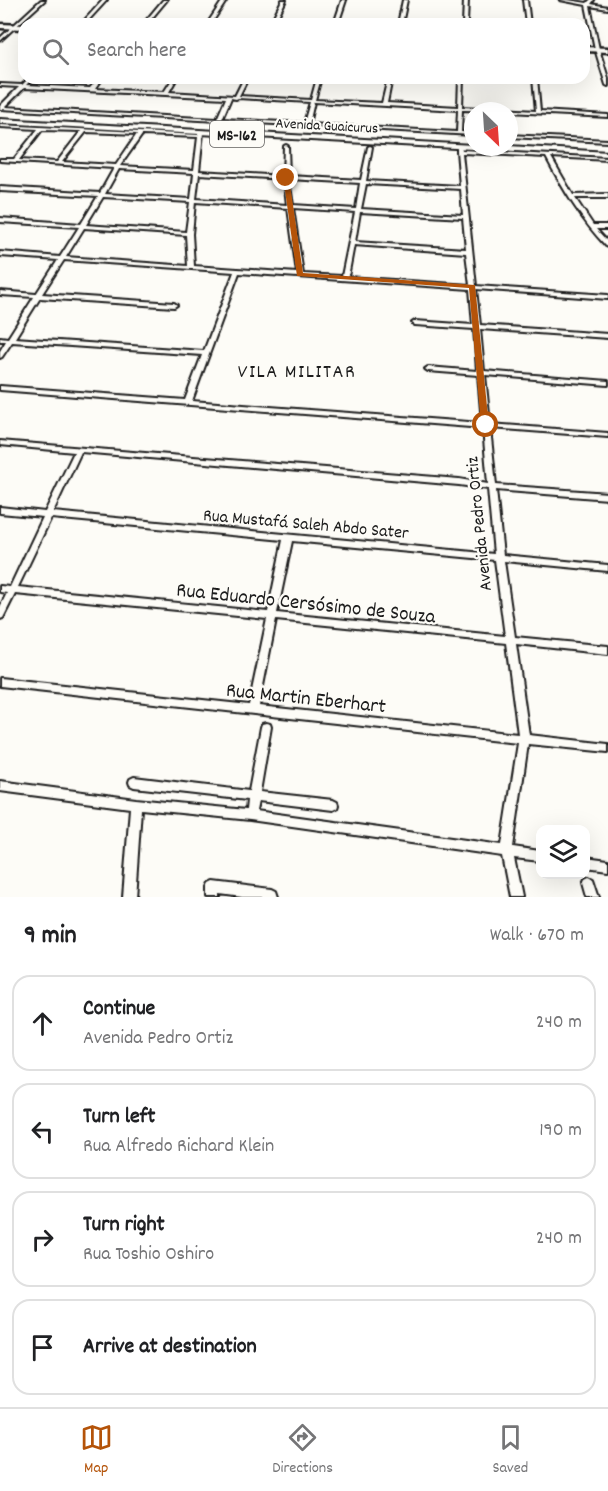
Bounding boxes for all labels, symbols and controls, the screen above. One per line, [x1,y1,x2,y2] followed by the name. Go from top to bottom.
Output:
[18,18,590,84] search box
[39,35,72,68] icon: search
[87,36,186,67] text: Search here
[464,102,518,156] north arrow
[275,113,379,141] street label: Avenida Guaicurus
[210,121,264,147] road number: MS-162
[272,164,298,190] route end
[238,359,356,387] district label: VILA MILITAR
[472,411,498,437] route start
[461,455,500,592] street label: Avenida Pedro Ortiz
[202,504,410,547] street label: Rua Mustafá Saleh Abdo Sater
[175,576,438,634] street label: Rua Eduardo Cersósimo de Souza
[224,677,387,723] street label: Rua Martin Eberhart
[536,825,590,879] map controls
[536,825,590,879] button: layers
[24,918,77,955] text: 9 min
[490,922,584,950] text: Walk · 670 m
[83,994,155,1025] text: Continue
[26,1007,59,1040] icon: ahead
[536,1009,582,1037] text: 240 m
[83,1025,233,1053] text: Avenida Pedro Ortiz
[83,1102,155,1133] text: Turn left
[26,1115,59,1148] icon: left
[539,1117,582,1145] text: 190 m
[83,1133,274,1161] text: Rua Alfredo Richard Klein
[83,1210,165,1241] text: Turn right
[26,1223,59,1256] icon: right
[536,1225,582,1253] text: 240 m
[83,1241,214,1269] text: Rua Toshio Oshiro
[26,1331,59,1364] icon: arrive
[83,1332,257,1363] text: Arrive at destination
[80,1421,113,1480] tab: Map
[272,1421,333,1480] tab: Directions
[492,1421,528,1480] tab: Saved

